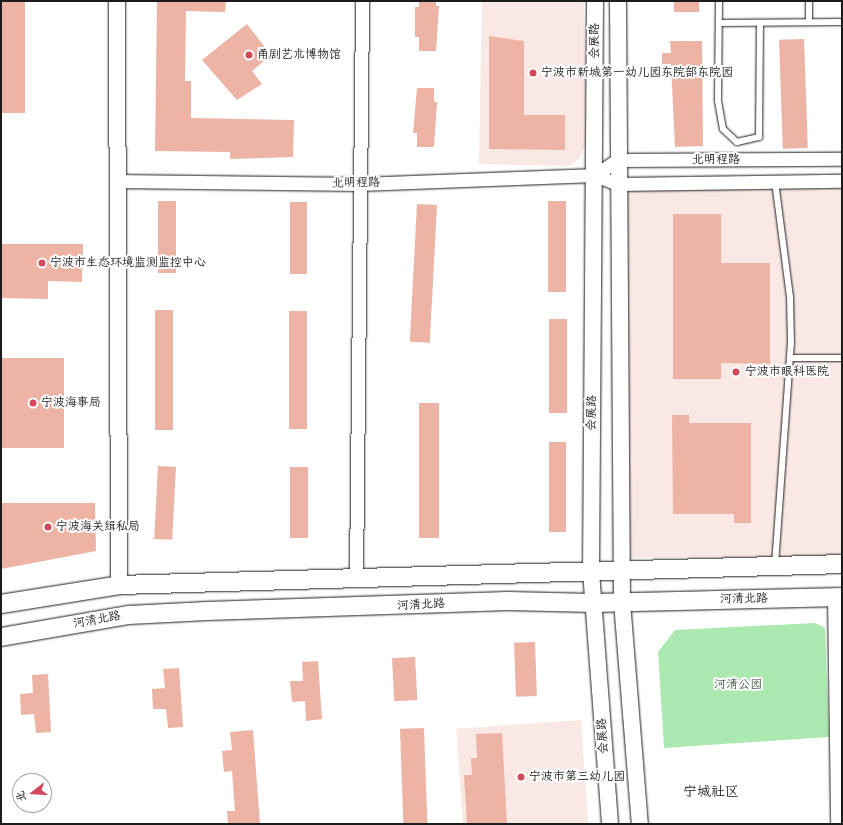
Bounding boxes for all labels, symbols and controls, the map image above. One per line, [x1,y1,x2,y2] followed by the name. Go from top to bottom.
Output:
[588,23,602,59] street label: 会展路
[257,48,341,62] place label: 甬剧艺术博物馆
[244,50,254,60] marker: 甬剧艺术博物馆
[541,66,733,80] place label: 宁波市新城第一幼儿园东院部东院园
[528,68,538,78] marker: 宁波市新城第一幼儿园东院部东院园
[692,153,740,167] street label: 北明程路
[332,175,380,191] street label: 北明程路
[50,256,206,270] place label: 宁波市生态环境监测监控中心
[37,258,47,268] marker: 宁波市生态环境监测监控中心
[745,365,829,379] place label: 宁波市眼科医院
[730,366,742,378] marker: 宁波市眼科医院
[584,395,600,431] street label: 会展路
[41,396,101,410] place label: 宁波海事局
[28,398,38,408] marker: 宁波海事局
[56,520,140,534] place label: 宁波海关缉私局
[43,522,53,532] marker: 宁波海关缉私局
[720,591,768,607] street label: 河清北路
[397,597,445,613] street label: 河清北路
[72,609,122,631] street label: 河清北路
[714,678,762,692] park label: 河清公园
[595,718,611,754] street label: 会展路
[529,770,625,784] place label: 宁波市第三幼儿园
[516,772,526,782] marker: 宁波市第三幼儿园
[12,773,52,813] north arrow
[683,784,739,800] district label: 宁城社区
[13,789,29,804] text: 北

